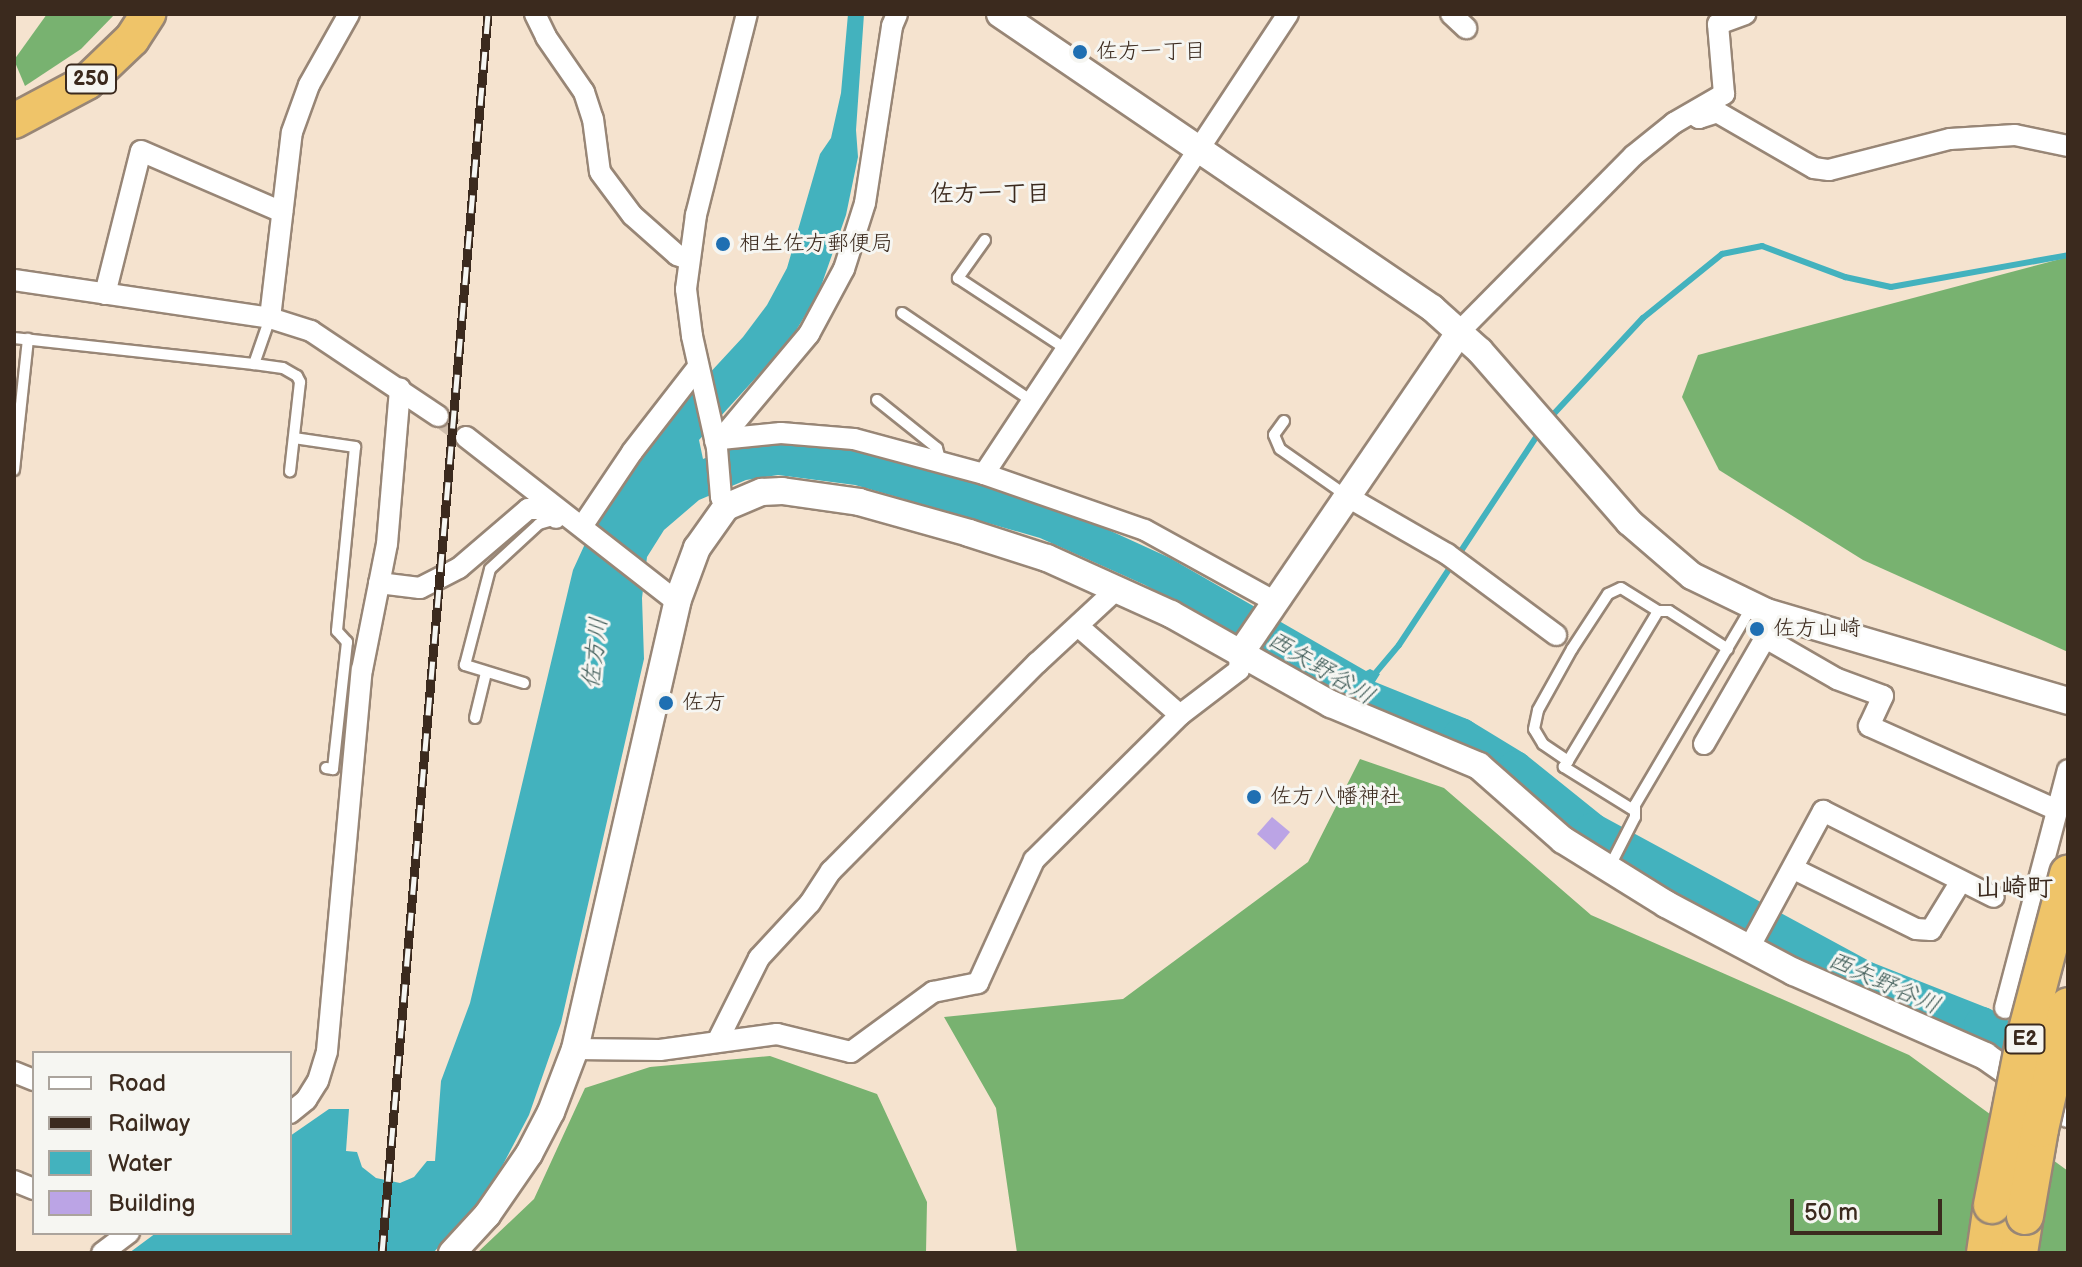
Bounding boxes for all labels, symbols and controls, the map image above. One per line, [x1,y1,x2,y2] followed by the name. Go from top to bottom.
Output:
[1096,39,1206,65] place label: 佐方一丁目
[1071,43,1089,61] marker: 佐方一丁目
[65,63,117,95] road number: 250
[930,180,1050,208] district label: 佐方一丁目
[739,231,893,257] place label: 相生佐方郵便局
[714,235,732,253] marker: 相生佐方郵便局
[576,616,614,690] water label: 佐方川
[1773,616,1861,642] place label: 佐方山崎
[1748,620,1766,638] marker: 佐方山崎
[1262,625,1380,711] water label: 西矢野谷川
[682,690,726,716] place label: 佐方
[657,694,675,712] marker: 佐方
[1270,784,1402,810] place label: 佐方八幡神社
[1245,788,1263,806] marker: 佐方八幡神社
[1975,873,2053,905] district label: 山崎町
[1823,945,1945,1021] water label: 西矢野谷川
[2003,1023,2047,1055] road number: E2
[32,1051,292,1235] legend
[108,1069,166,1098] text: Road
[108,1109,190,1138] text: Railway
[108,1149,172,1178] text: Water
[1794,1183,1946,1233] scale bar
[108,1189,195,1218] text: Building
[1804,1198,1858,1227] text: 50 m

